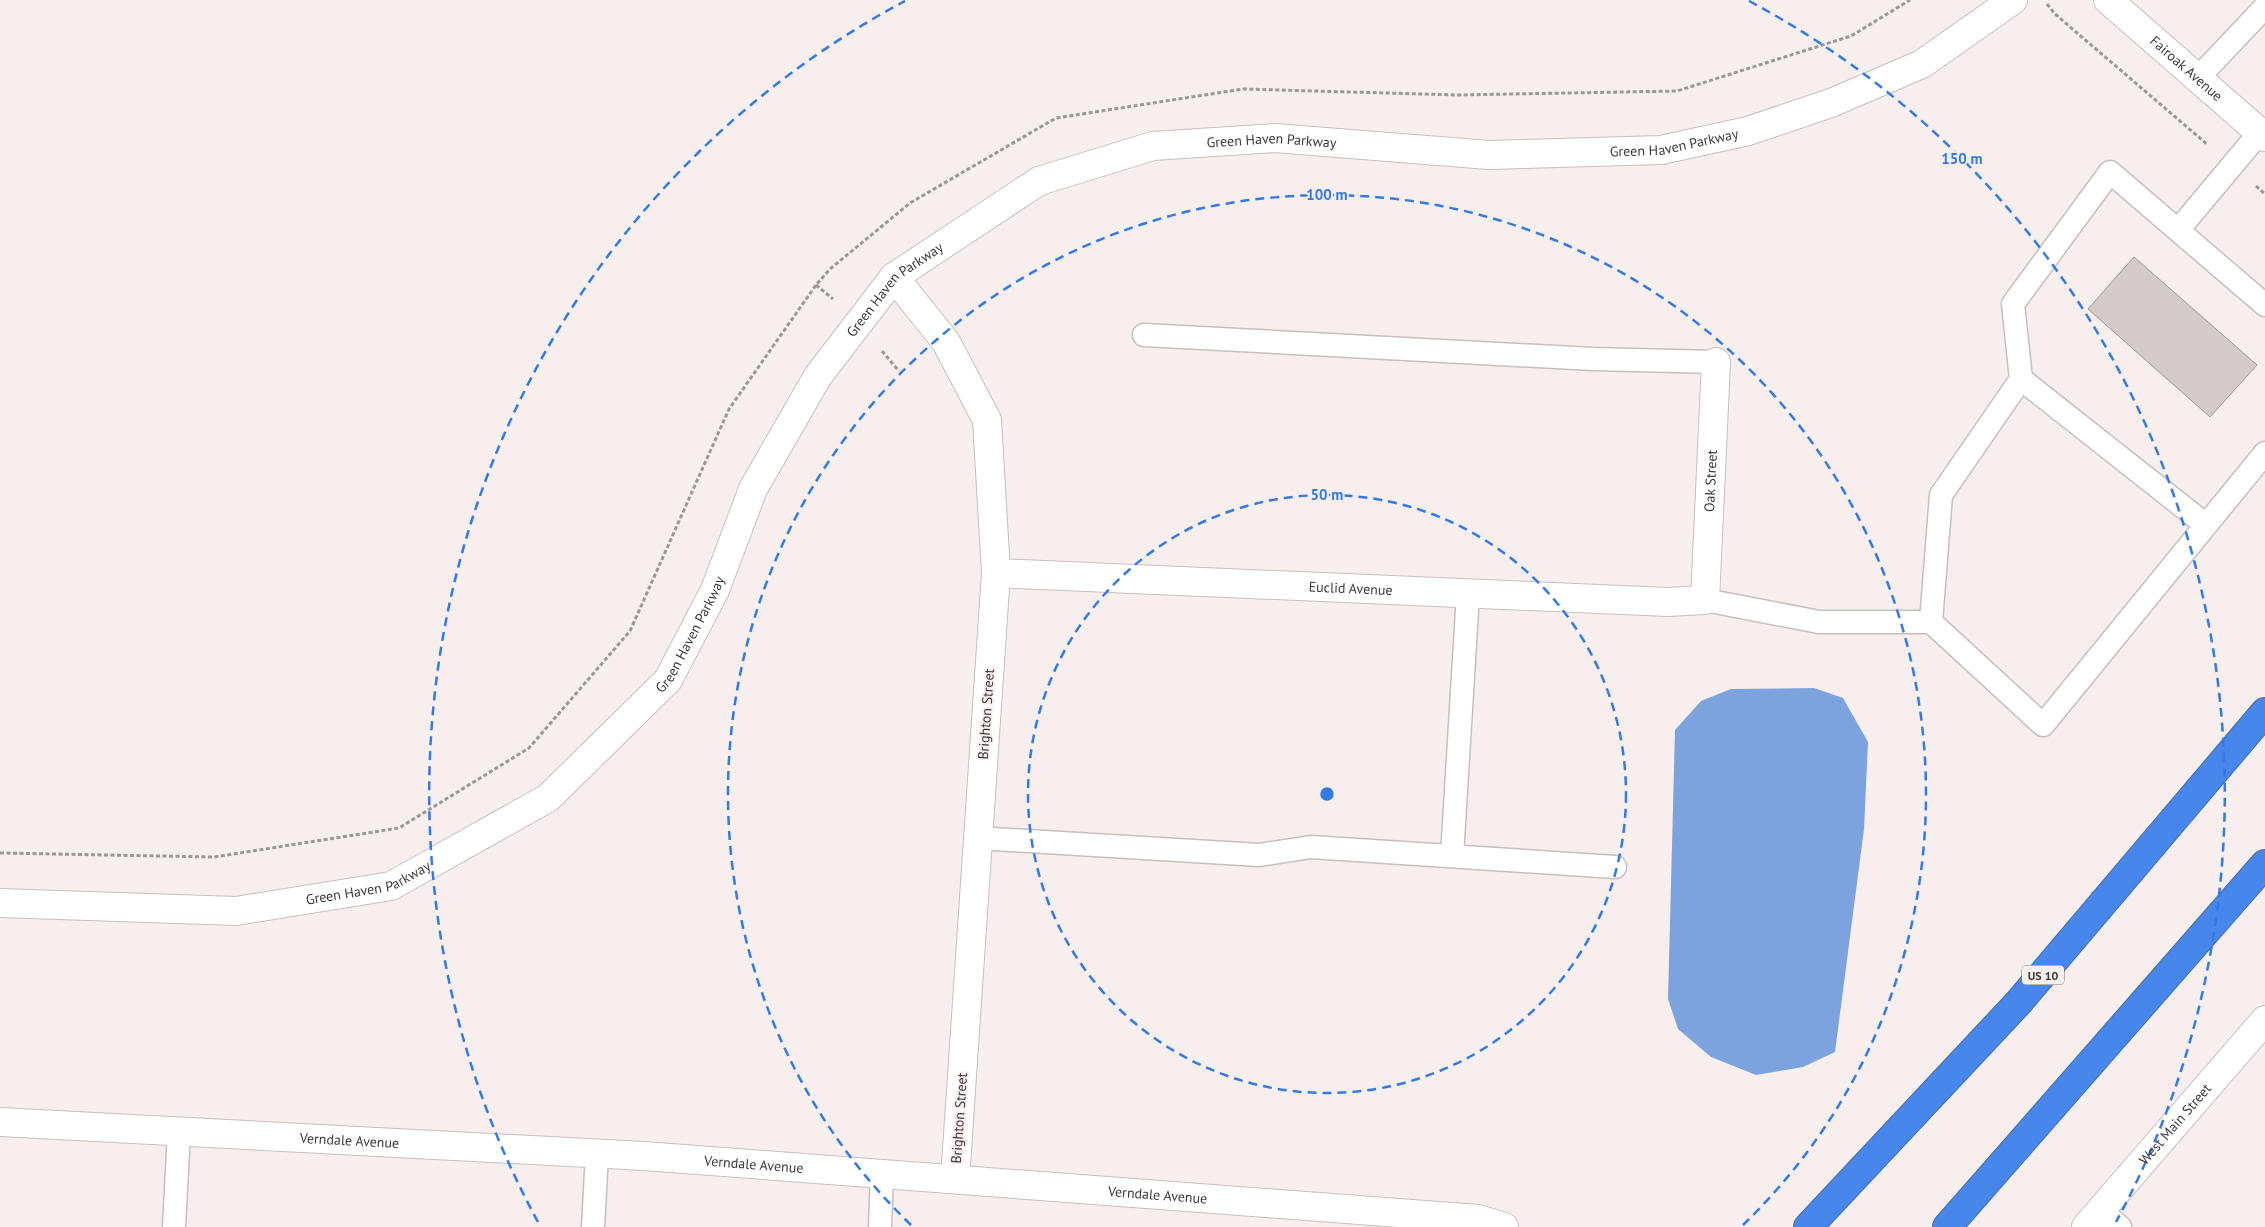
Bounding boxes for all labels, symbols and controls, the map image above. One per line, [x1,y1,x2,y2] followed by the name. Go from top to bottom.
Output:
[2146,32,2226,105] street label: Fairoak Avenue
[1610,124,1740,160] street label: Green Haven Parkway
[1206,129,1338,152] street label: Green Haven Parkway
[1941,149,1983,168] text: 150 m
[1306,185,1348,204] text: 100 m
[842,238,947,340] street label: Green Haven Parkway
[1700,449,1721,512] street label: Oak Street
[1311,485,1343,504] text: 50 m
[651,573,729,697] street label: Green Haven Parkway
[1308,578,1393,599] street label: Euclid Avenue
[974,668,998,760] street label: Brighton Street
[1318,785,1336,803] centre of rings
[305,856,434,909] street label: Green Haven Parkway
[2022,966,2064,984] road number: US 10
[947,1072,971,1164] street label: Brighton Street
[2135,1080,2215,1168] street label: West Main Street
[298,1129,400,1152] street label: Verndale Avenue
[703,1151,804,1177] street label: Verndale Avenue
[1106,1182,1208,1208] street label: Verndale Avenue

